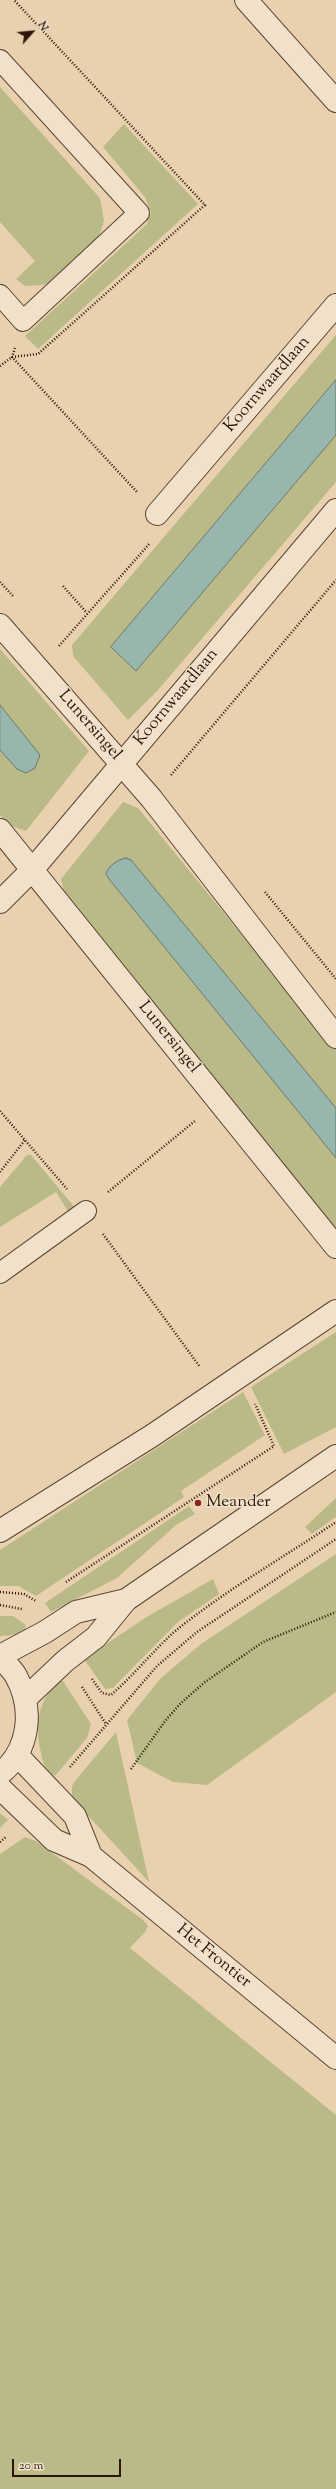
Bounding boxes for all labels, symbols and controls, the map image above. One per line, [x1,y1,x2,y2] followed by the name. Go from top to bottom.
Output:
[12,12,52,52] north arrow
[34,19,52,34] text: N
[221,333,315,437] street label: Koornwaardlaan
[130,645,224,751] street label: Koornwaardlaan
[53,687,125,765] street label: Lunersingel
[133,998,203,1078] street label: Lunersingel
[206,1493,271,1513] place label: Meander
[193,1498,203,1508] marker: Meander
[171,1921,255,1993] street label: Het Frontier
[14,2451,123,2477] scale bar
[19,2457,43,2475] text: 20 m

